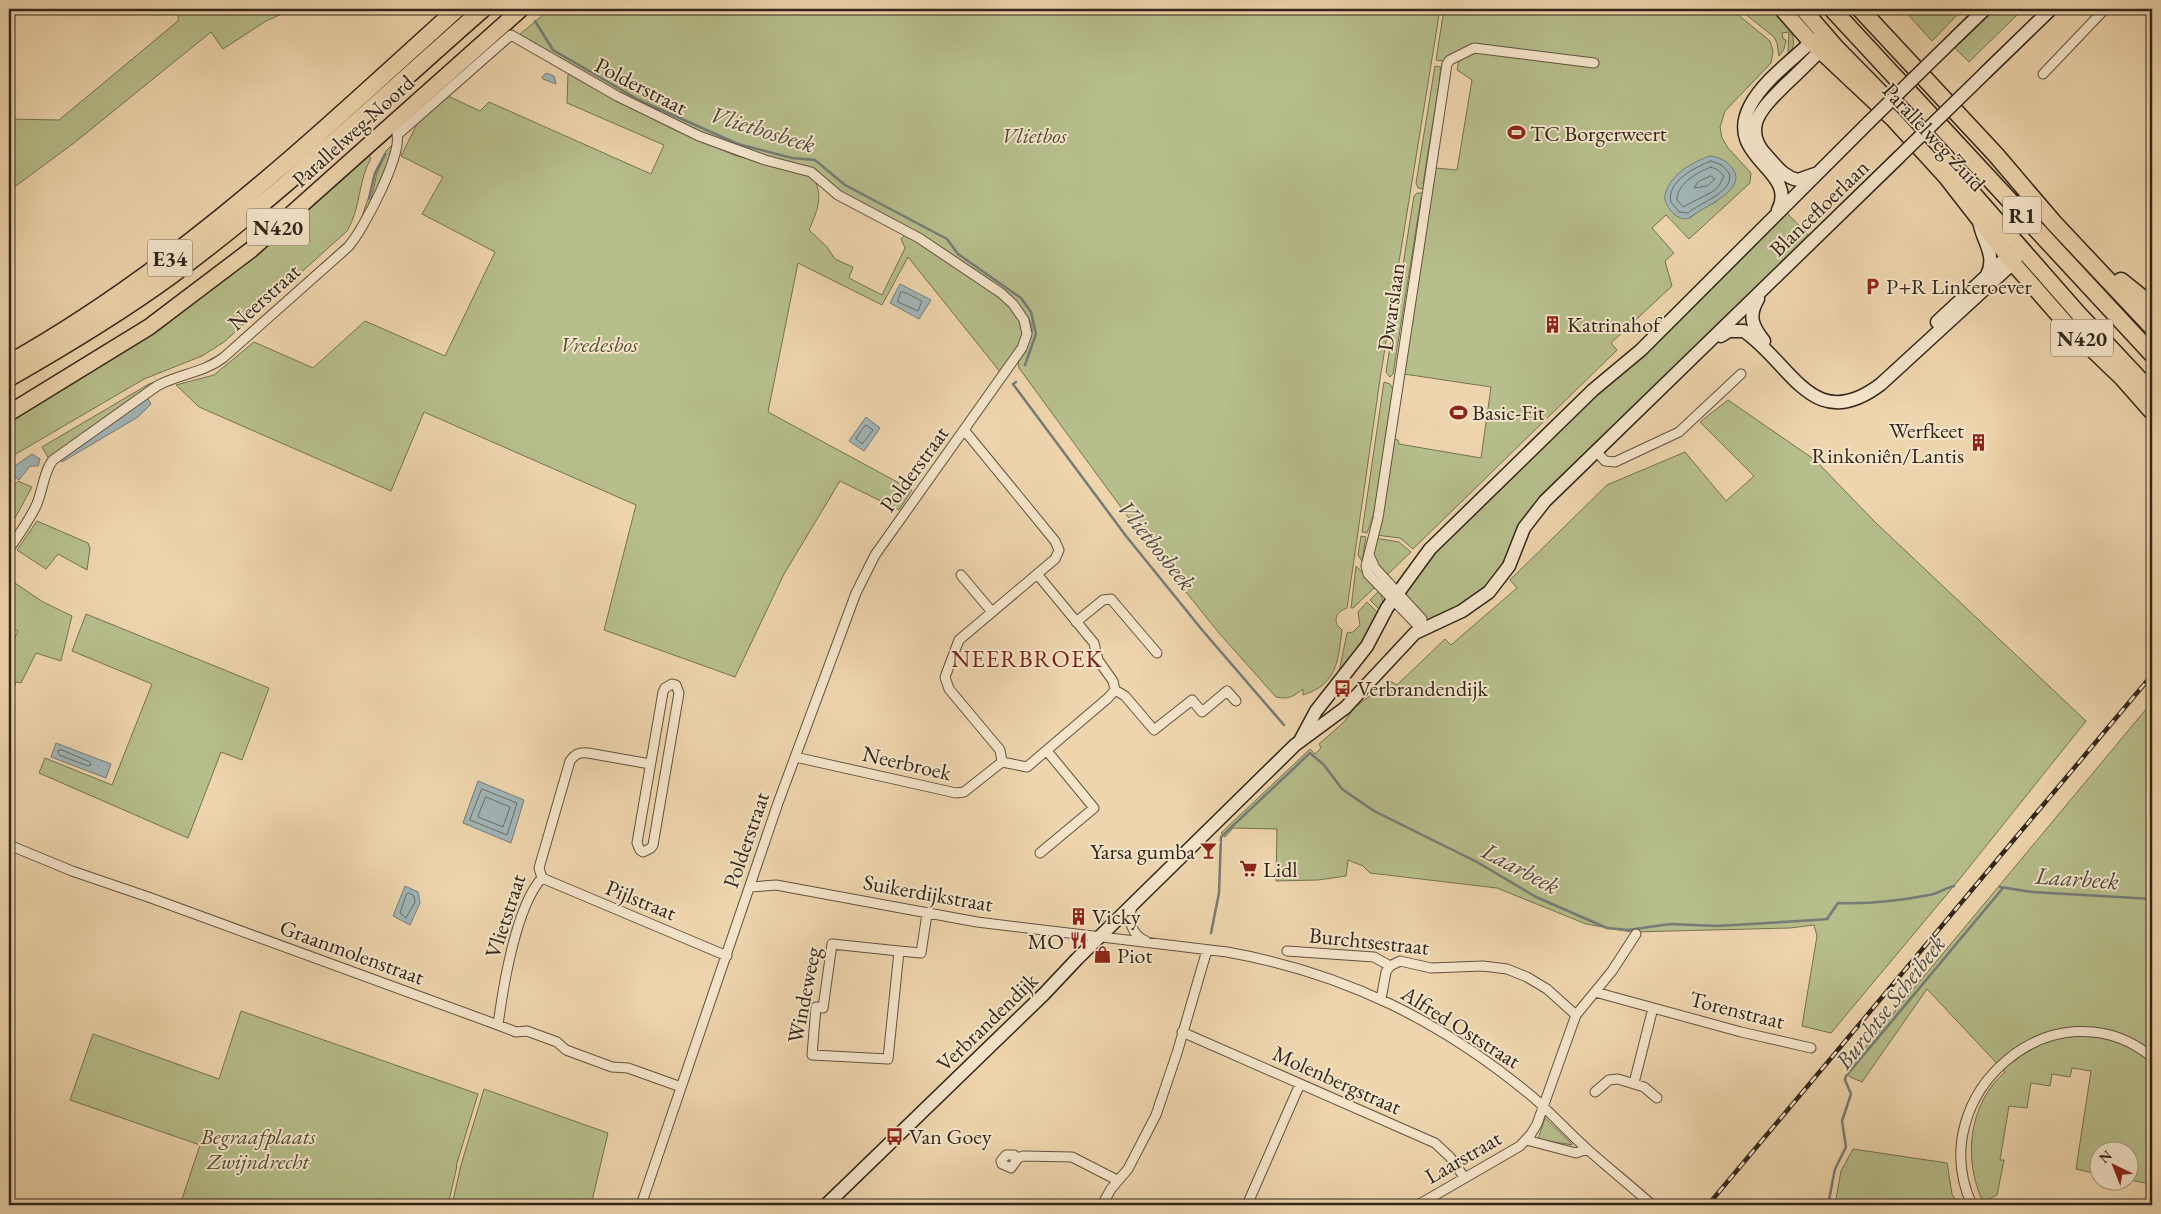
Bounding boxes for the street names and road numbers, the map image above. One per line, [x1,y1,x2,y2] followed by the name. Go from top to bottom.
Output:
[590,50,692,122] street label: Polderstraat
[286,68,421,194] street label: Parallelweg Noord
[1876,76,1993,198] street label: Parallelweg Zuid
[1763,153,1875,263] street label: Blancefloerlaan
[2003,196,2041,234] road number: R1
[247,208,309,246] road number: N420
[148,240,192,276] road number: E34
[222,257,306,337] street label: Neerstraat
[1370,261,1412,353] street label: Dwarslaan
[2051,319,2113,356] road number: N420
[873,420,955,518] street label: Polderstraat
[860,739,955,787] street label: Neerbroek
[716,788,776,892] street label: Polderstraat
[861,867,995,919] street label: Suikerdijkstraat
[478,870,532,962] street label: Vlietstraat
[601,873,681,927] street label: Pijlstraat
[276,912,428,992] street label: Graanmolenstraat
[1308,920,1431,962] street label: Burchtsestraat
[780,944,828,1046] street label: Windeweeg
[930,966,1045,1078] street label: Verbrandendijk
[1395,978,1526,1075] street label: Alfred Oststraat
[1687,984,1788,1036] street label: Torenstraat
[1268,1039,1406,1121] street label: Molenbergstraat
[1420,1124,1507,1190] street label: Laarstraat

